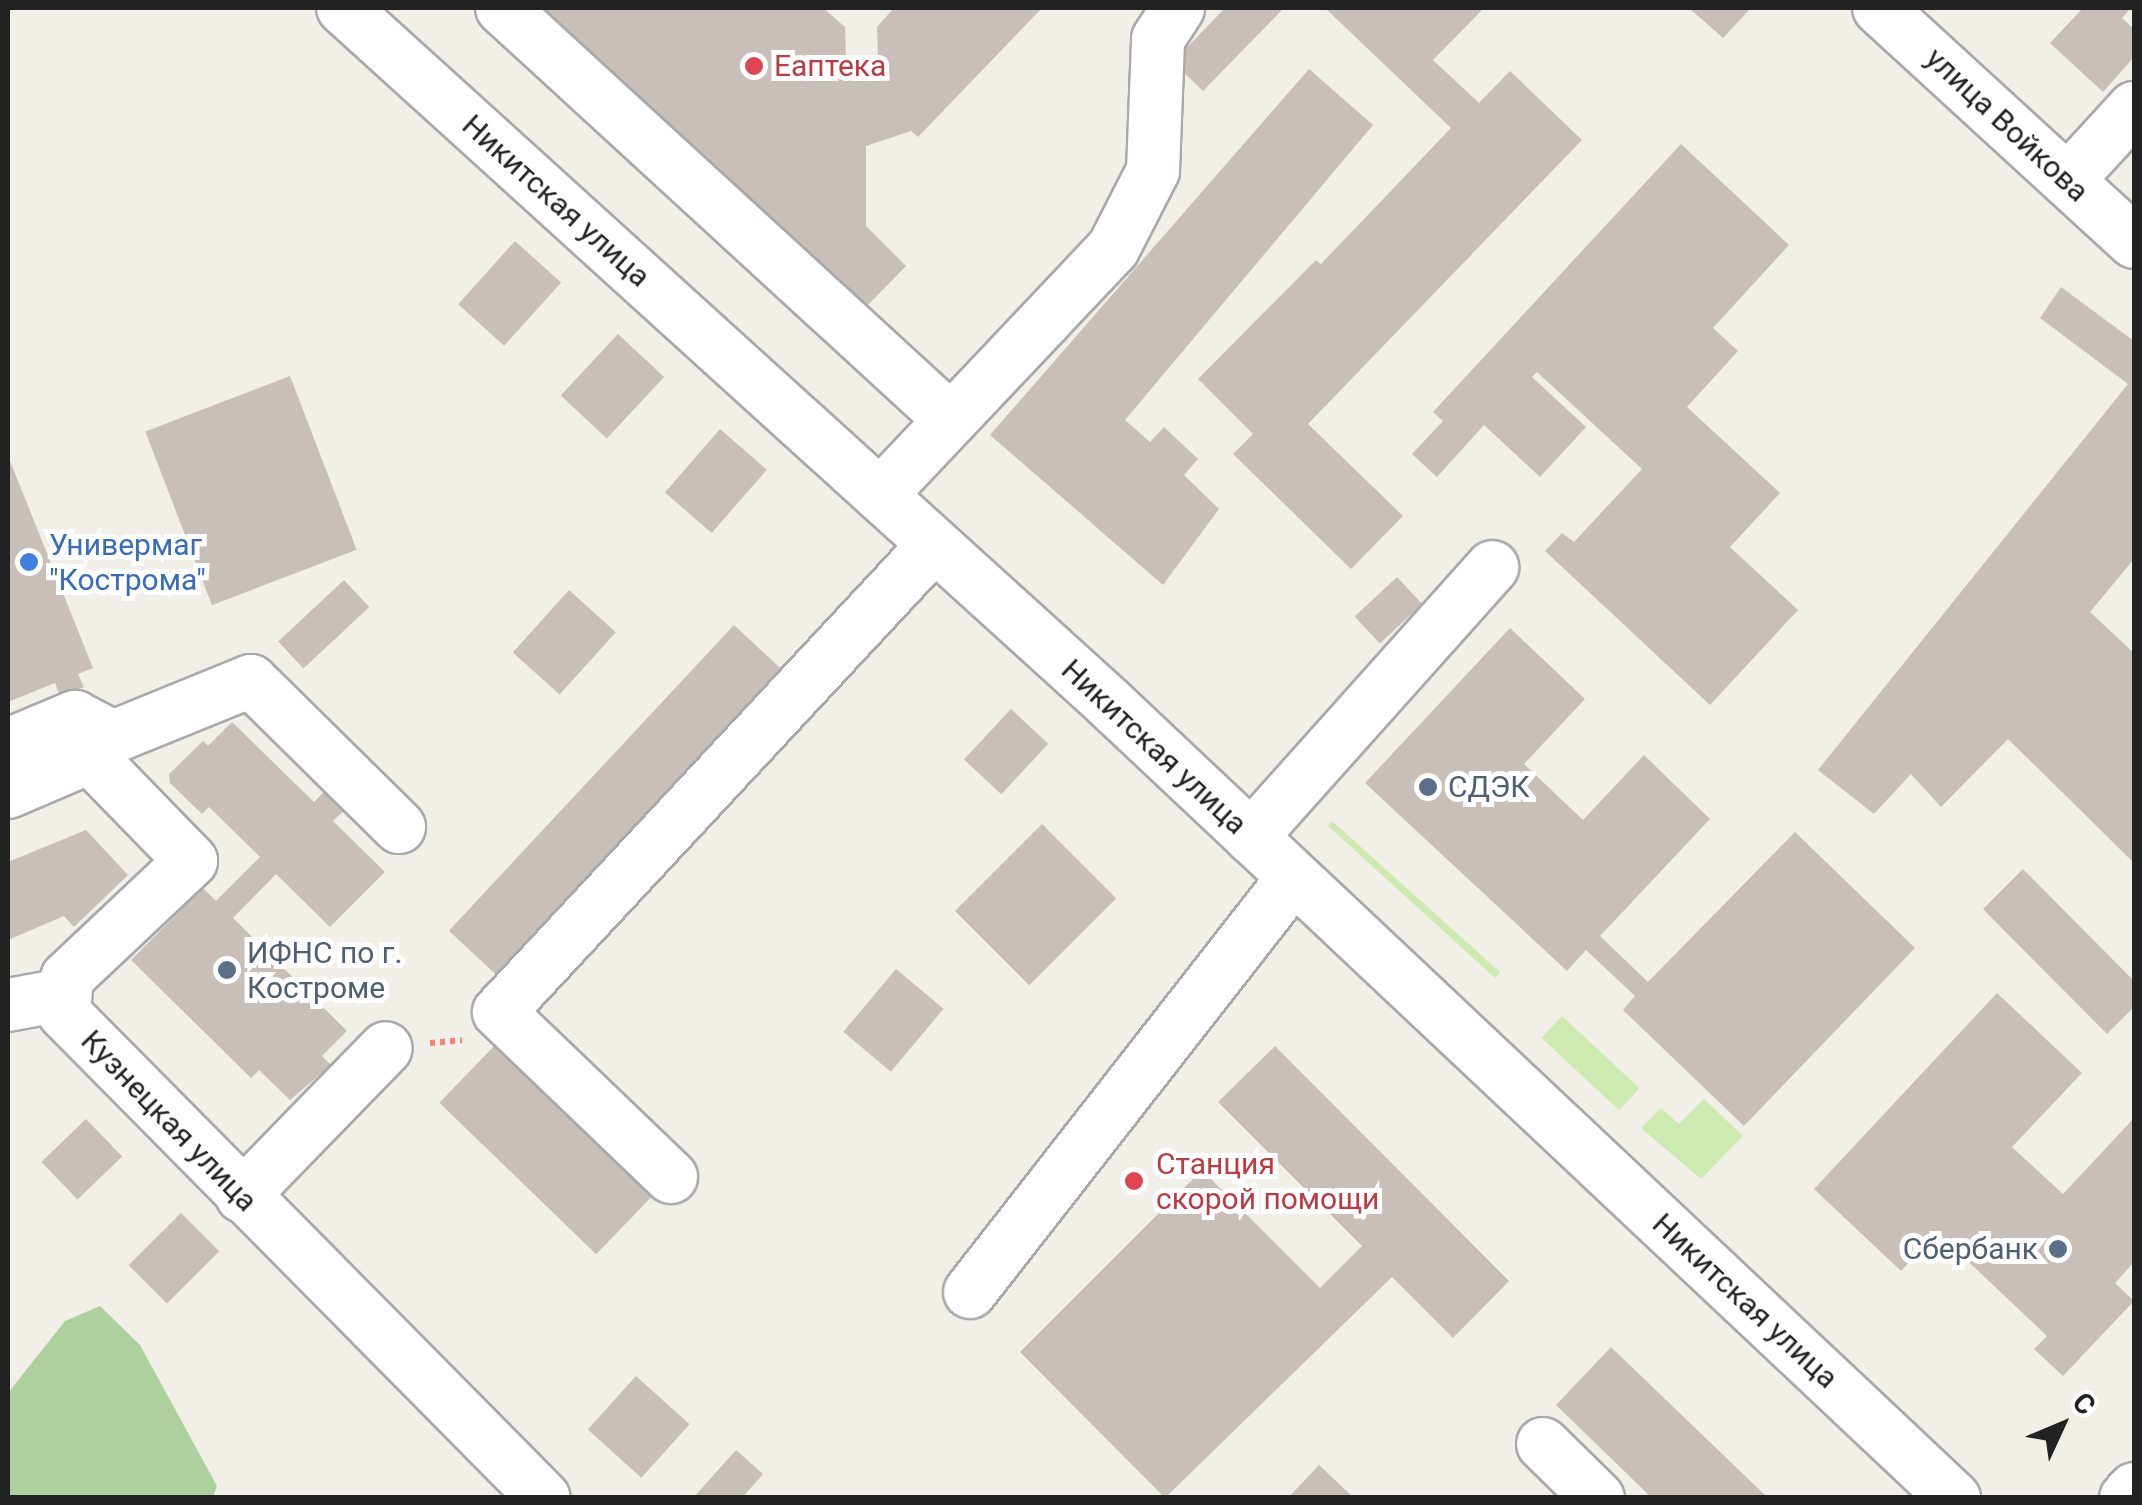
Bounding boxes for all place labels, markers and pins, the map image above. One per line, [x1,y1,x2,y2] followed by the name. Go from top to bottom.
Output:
[774,48,886,84] place label: Еаптека
[743,55,765,77] marker: Еаптека
[49,527,206,598] place label: Универмаг "Кострома"
[18,551,40,573] marker: Универмаг "Кострома"
[1448,769,1530,805] place label: СДЭК
[1417,776,1439,798] marker: СДЭК
[247,935,402,1006] place label: ИФНС по г. Костроме
[216,959,238,981] marker: ИФНС по г. Костроме
[1156,1146,1379,1216] place label: Станция скорой помощи
[1121,1168,1147,1194] marker: Станция скорой помощи
[1903,1231,2038,1267] place label: Сбербанк
[2047,1238,2069,1260] marker: Сбербанк

